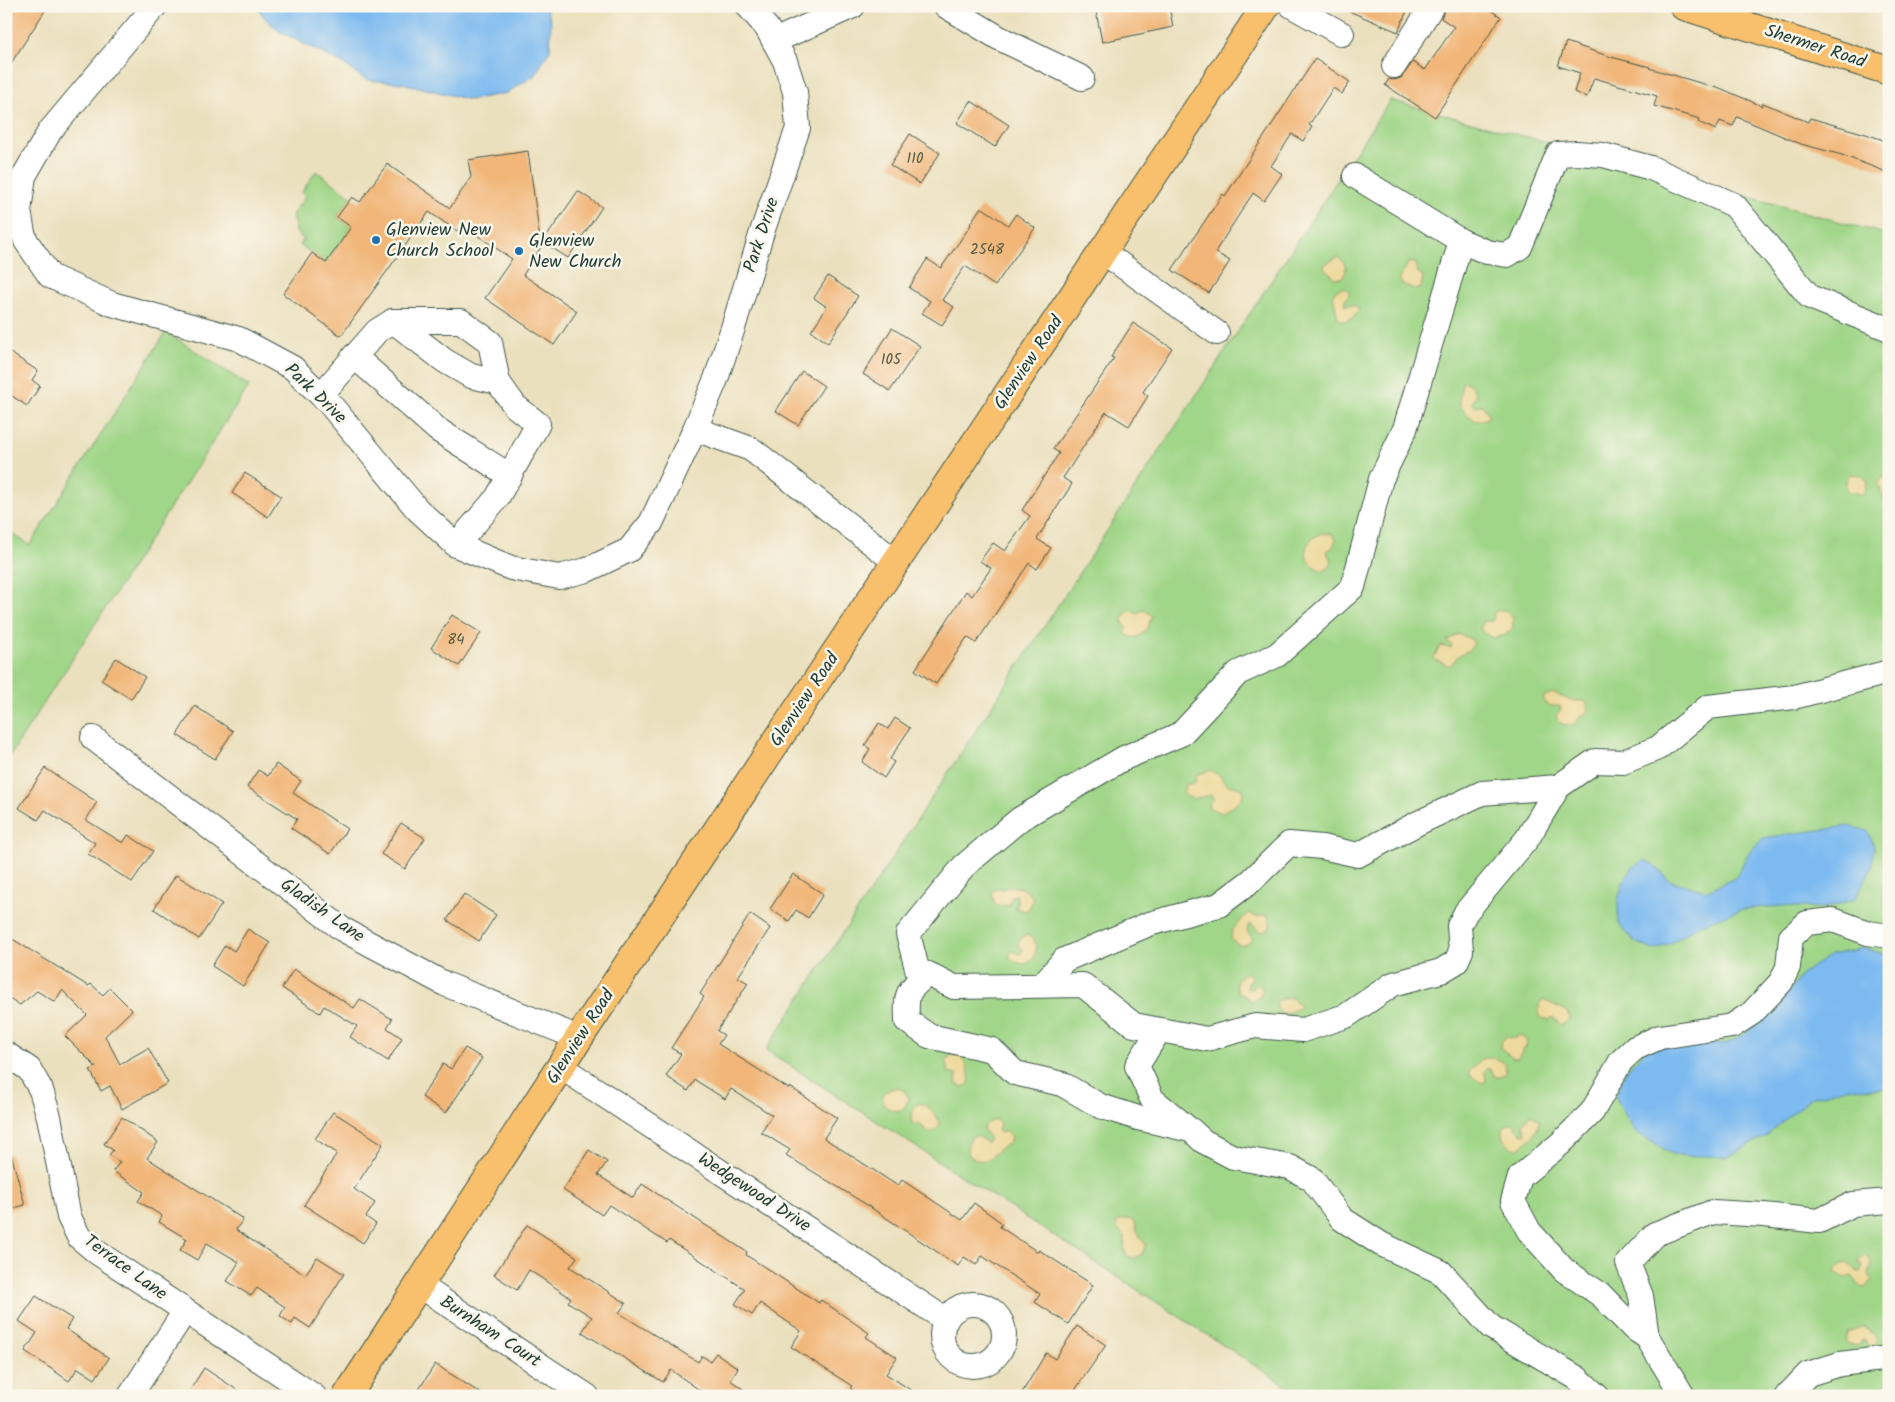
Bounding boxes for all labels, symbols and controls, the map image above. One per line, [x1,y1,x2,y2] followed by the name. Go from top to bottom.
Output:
[1761,17,1870,77] street label: Shermer Road
[907,147,924,171] house number: 110
[736,194,788,276] street label: Park Drive
[386,216,494,266] place label: Glenview New Church School
[529,227,621,277] place label: Glenview New Church
[370,234,382,246] marker: Glenview New Church School
[970,238,1005,262] house number: 2548
[513,245,525,257] marker: Glenview New Church
[987,309,1072,416] street label: Glenview Road
[881,348,902,372] house number: 105
[277,357,353,431] street label: Park Drive
[447,628,465,652] house number: 84
[763,646,848,753] street label: Glenview Road
[274,871,370,951] street label: Gladish Lane
[539,983,623,1090] street label: Glenview Road
[692,1145,816,1241] street label: Wedgewood Drive
[77,1228,173,1308] street label: Terrace Lane
[434,1288,547,1376] street label: Burnham Court

